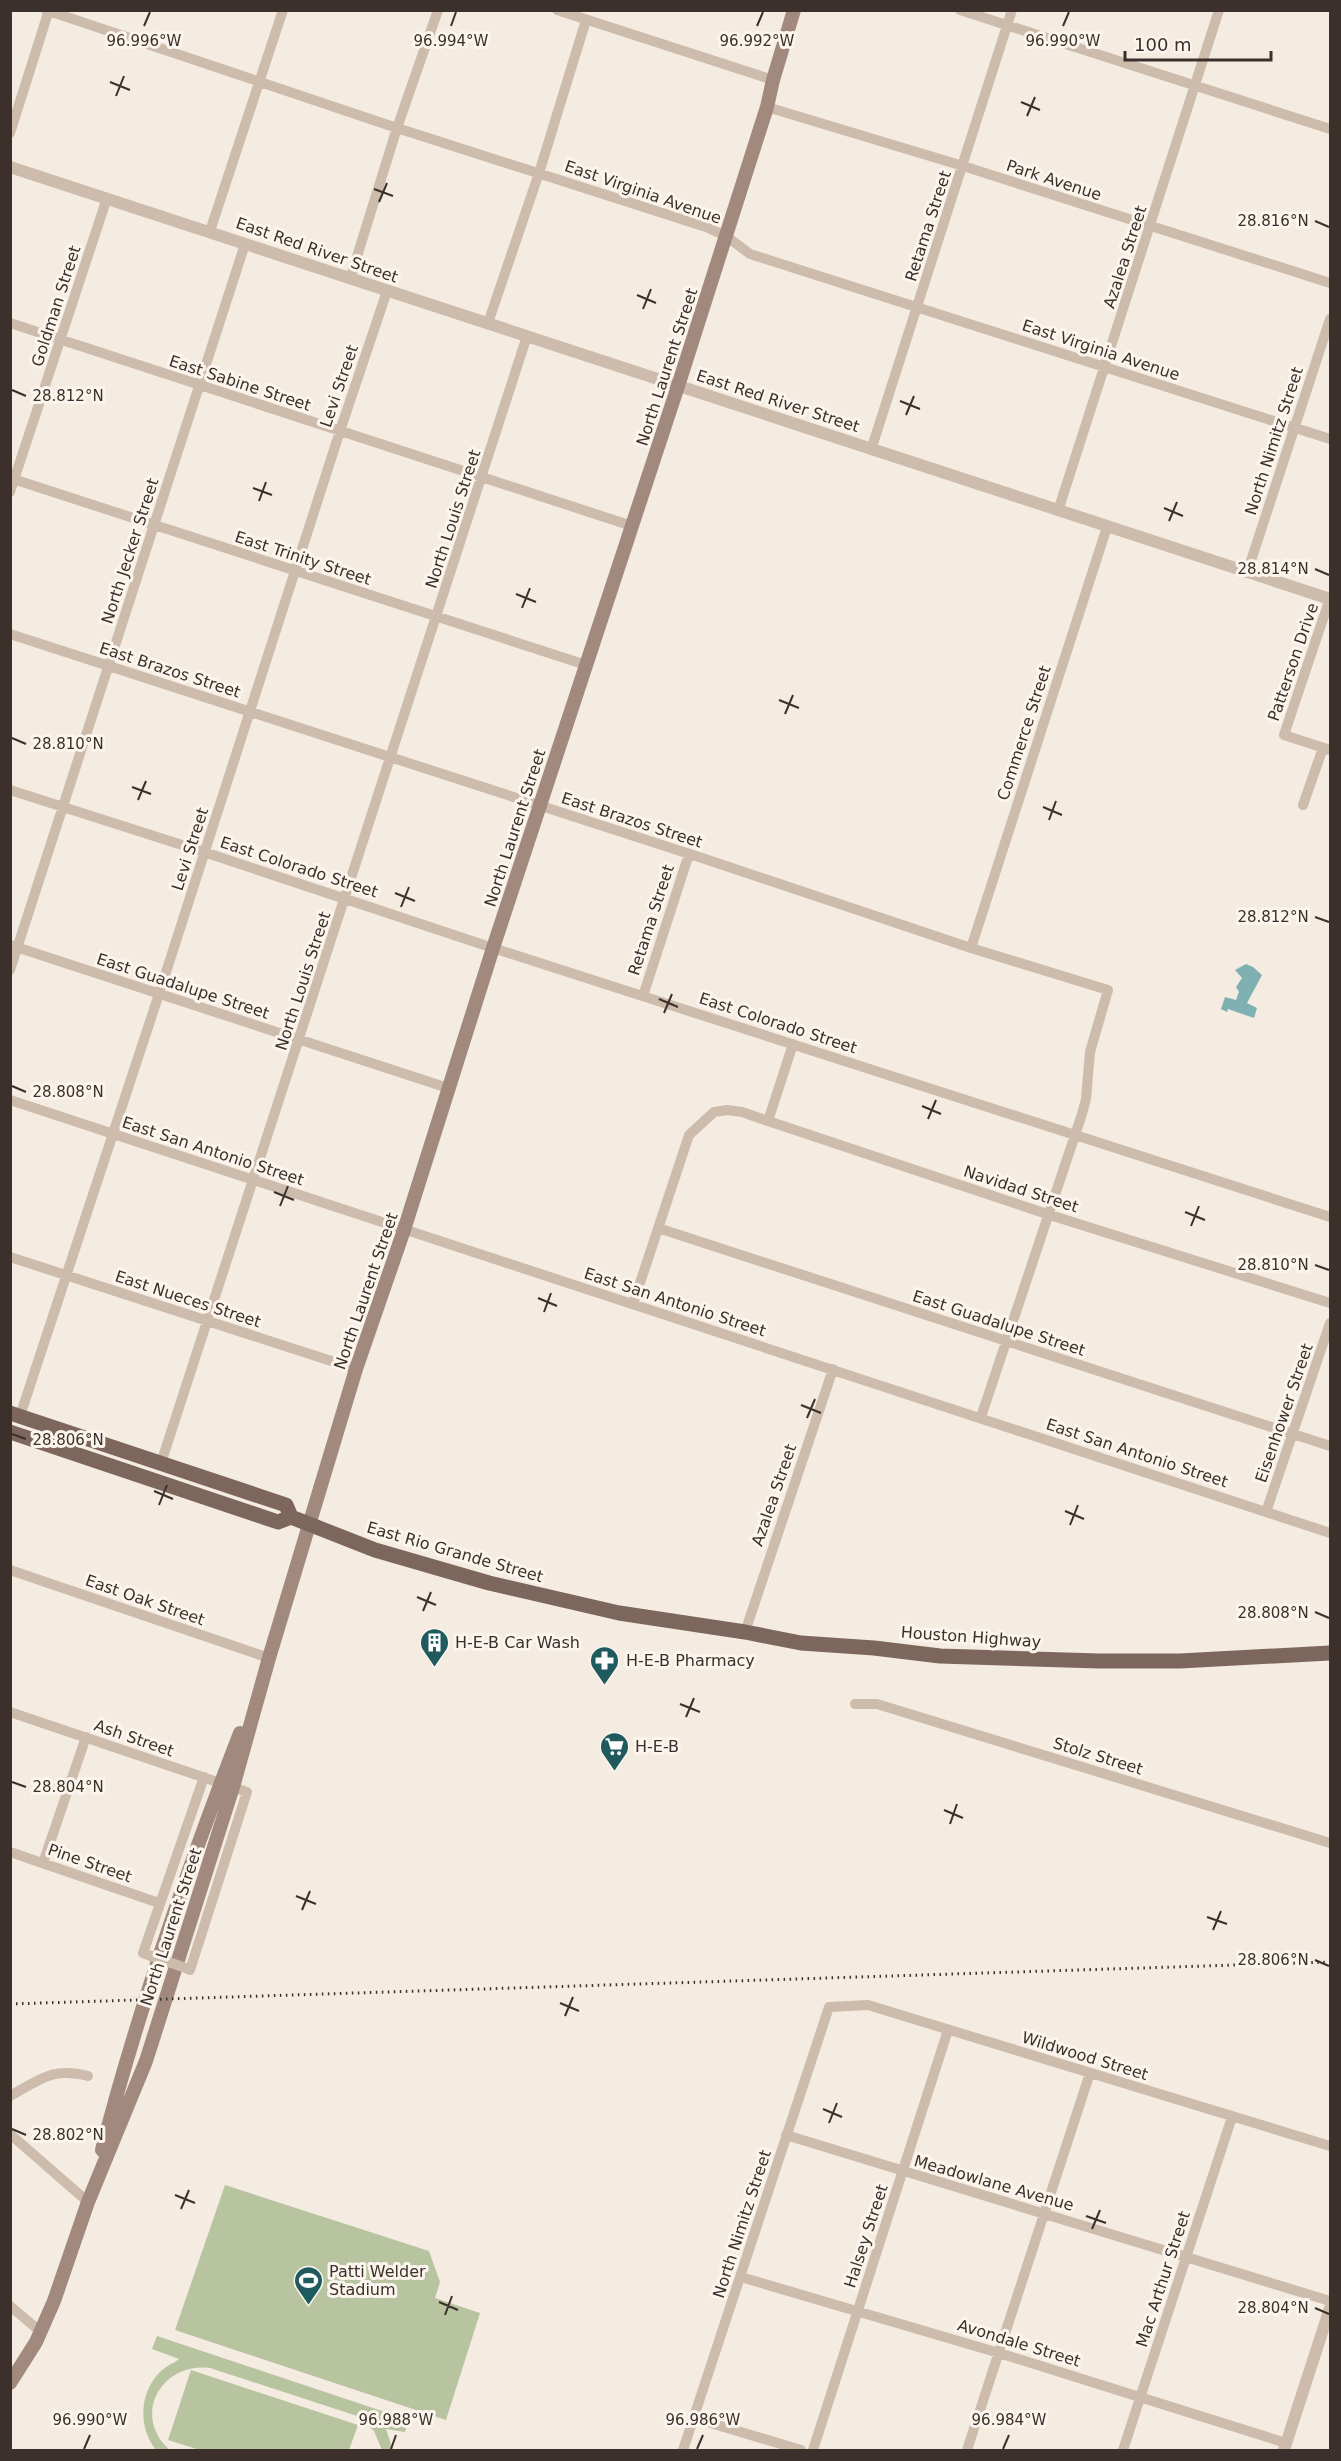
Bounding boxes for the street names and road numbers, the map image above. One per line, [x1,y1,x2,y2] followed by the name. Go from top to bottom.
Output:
[562,156,724,228] street label: East Virginia Avenue
[1004,156,1104,204] street label: Park Avenue
[901,168,955,284] street label: Retama Street
[1099,203,1151,311] street label: Azalea Street
[233,213,401,287] street label: East Red River Street
[27,243,85,369] street label: Goldman Street
[632,286,702,448] street label: North Laurent Street
[1020,316,1182,384] street label: East Virginia Avenue
[316,342,362,430] street label: Levi Street
[167,351,313,415] street label: East Sabine Street
[1241,365,1307,517] street label: North Nimitz Street
[694,366,862,436] street label: East Red River Street
[422,447,484,591] street label: North Louis Street
[97,476,163,626] street label: North Jecker Street
[232,527,374,589] street label: East Trinity Street
[1264,600,1322,724] street label: Patterson Drive
[97,638,243,702] street label: East Brazos Street
[993,663,1055,803] street label: Commerce Street
[480,747,550,909] street label: North Laurent Street
[559,788,705,852] street label: East Brazos Street
[168,805,212,893] street label: Levi Street
[218,832,380,902] street label: East Colorado Street
[624,862,678,978] street label: Retama Street
[272,909,334,1053] street label: North Louis Street
[94,949,272,1023] street label: East Guadalupe Street
[697,988,859,1058] street label: East Colorado Street
[120,1113,306,1189] street label: East San Antonio Street
[961,1161,1081,1217] street label: Navidad Street
[330,1210,402,1372] street label: North Laurent Street
[582,1264,768,1340] street label: East San Antonio Street
[113,1266,263,1332] street label: East Nueces Street
[910,1286,1088,1360] street label: East Guadalupe Street
[1251,1341,1317,1485] street label: Eisenhower Street
[1044,1415,1230,1491] street label: East San Antonio Street
[748,1441,800,1549] street label: Azalea Street
[365,1518,545,1586] street label: East Rio Grande Street
[83,1571,207,1629] street label: East Oak Street
[900,1623,1042,1651] street label: Houston Highway
[92,1715,176,1761] street label: Ash Street
[1051,1733,1145,1779] street label: Stolz Street
[46,1840,134,1886] street label: Pine Street
[136,1846,206,2008] street label: North Laurent Street
[1020,2028,1150,2084] street label: Wildwood Street
[709,2148,775,2300] street label: North Nimitz Street
[912,2151,1076,2215] street label: Meadowlane Avenue
[840,2182,892,2290] street label: Halsey Street
[1132,2209,1194,2349] street label: Mac Arthur Street
[955,2315,1083,2371] street label: Avondale Street

